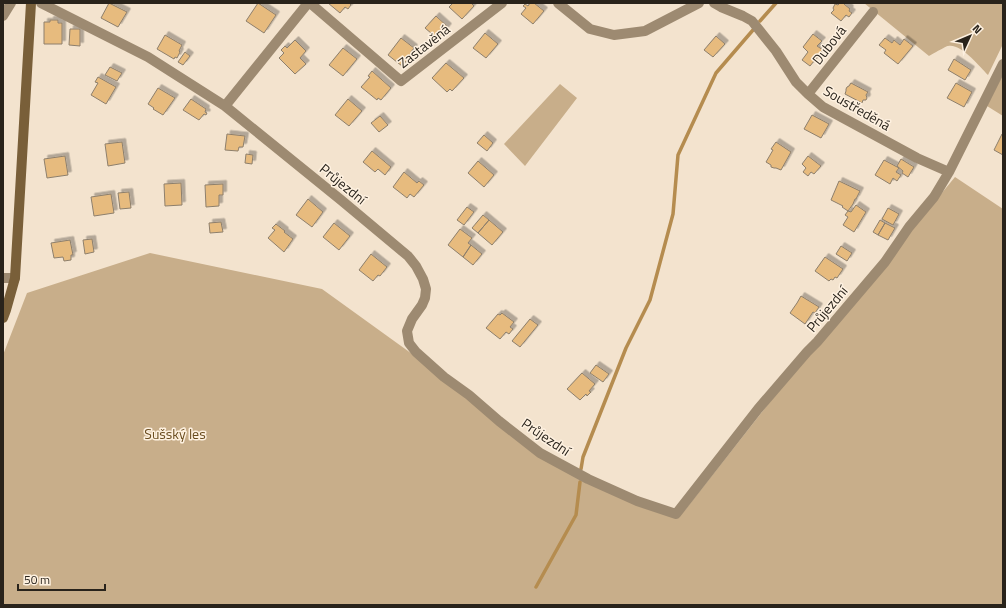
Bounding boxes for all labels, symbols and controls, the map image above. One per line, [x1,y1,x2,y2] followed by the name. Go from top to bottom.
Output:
[950,16,990,56] north arrow
[393,19,454,73] street label: Zastavěná
[807,21,851,69] street label: Dubová
[969,21,986,37] text: N
[820,80,895,135] street label: Soustředěná
[315,158,372,210] street label: Průjezdní
[801,280,853,337] street label: Průjezdní
[518,412,576,461] street label: Průjezdní
[144,423,206,444] park label: Sušský les
[18,566,105,592] scale bar
[24,570,50,589] text: 50 m

